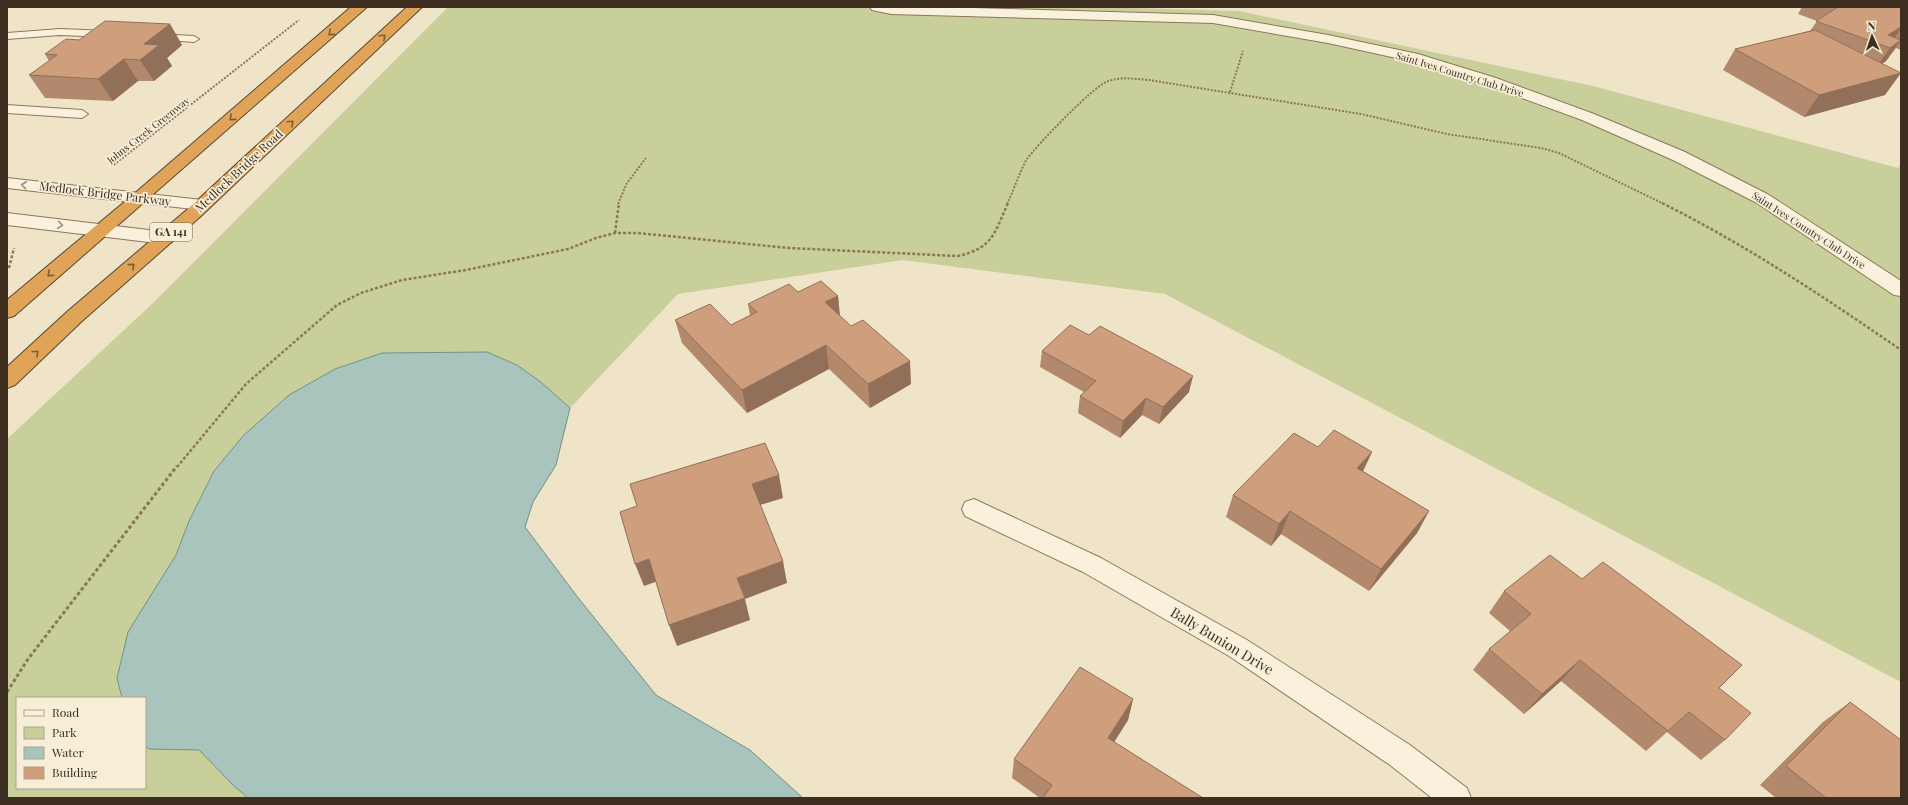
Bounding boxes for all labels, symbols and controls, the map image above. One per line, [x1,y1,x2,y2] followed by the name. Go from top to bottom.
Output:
[1852,16,1892,56] north arrow
[1867,18,1876,33] text: N
[328,28,335,35] one-way arrow
[378,35,385,42] one-way arrow
[1394,48,1526,100] street label: Saint Ives Country Club Drive
[103,93,192,167] street label: Johns Creek Greenway
[230,113,237,120] one-way arrow
[286,120,294,127] one-way arrow
[191,125,286,215] street label: Medlock Bridge Road
[38,177,172,209] street label: Medlock Bridge Parkway
[21,180,27,189] one-way arrow
[1750,188,1868,272] street label: Saint Ives Country Club Drive
[57,220,63,229] one-way arrow
[150,223,192,241] road number: GA 141
[128,264,135,271] one-way arrow
[48,269,55,276] one-way arrow
[31,351,38,358] one-way arrow
[1167,602,1277,679] street label: Bally Bunion Drive
[16,697,146,789] legend
[52,704,79,720] text: Road
[52,724,77,740] text: Park
[51,744,85,760] text: Water
[52,764,98,780] text: Building

